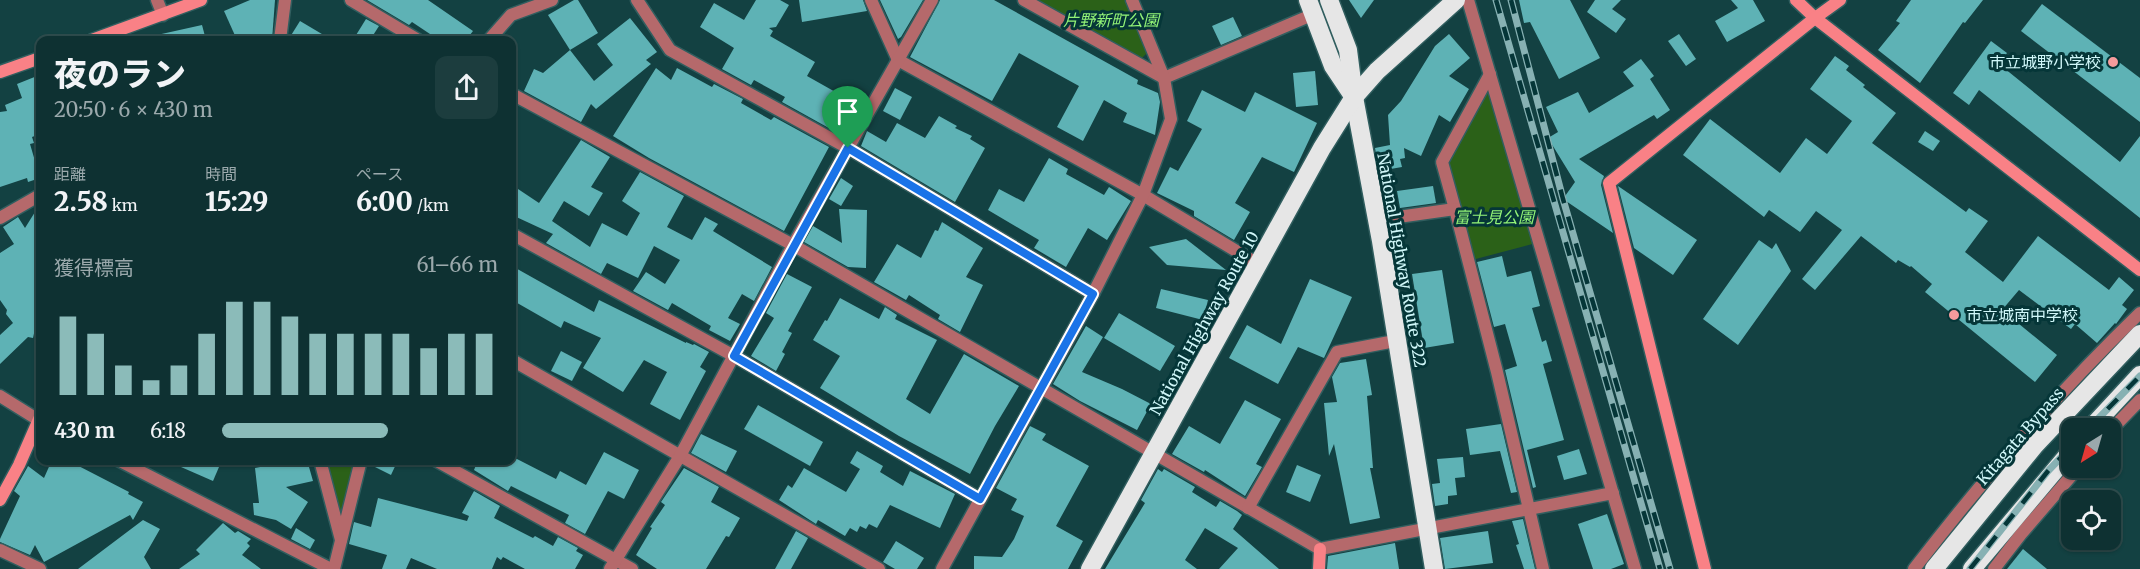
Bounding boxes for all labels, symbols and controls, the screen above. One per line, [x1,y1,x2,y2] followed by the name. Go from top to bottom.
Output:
[1063,10,1161,30] park label: 片野新町公園
[1989,52,2101,72] place label: 市立城野小学校
[54,54,186,95] text: 夜のラン
[2106,55,2120,69] marker: 市立城野小学校
[435,56,498,119] button: share
[822,86,873,148] pin
[831,95,864,128] icon: arrive
[54,97,213,122] text: 20:50 · 6 × 430 m
[1373,151,1431,369] street label: National Highway Route 322
[54,164,86,184] text: 距離
[205,164,237,184] text: 時間
[356,164,403,184] text: ペース
[54,185,108,218] text: 2.58
[205,185,268,218] text: 15:29
[356,185,413,218] text: 6:00
[108,195,138,215] text: km
[413,195,449,215] text: /km
[1454,207,1536,227] park label: 富士見公園
[1145,228,1263,418] street label: National Highway Route 10
[416,252,498,277] text: 61–66 m
[54,255,134,280] text: 獲得標高
[1966,305,2078,325] place label: 市立城南中学校
[1947,308,1961,322] marker: 市立城南中学校
[1972,383,2068,489] street label: Kitagata Bypass
[54,418,115,443] text: 430 m
[150,418,186,443] text: 6:18
[2061,418,2121,478] north arrow
[2061,418,2121,550] map controls
[2061,490,2121,550] button: locate

